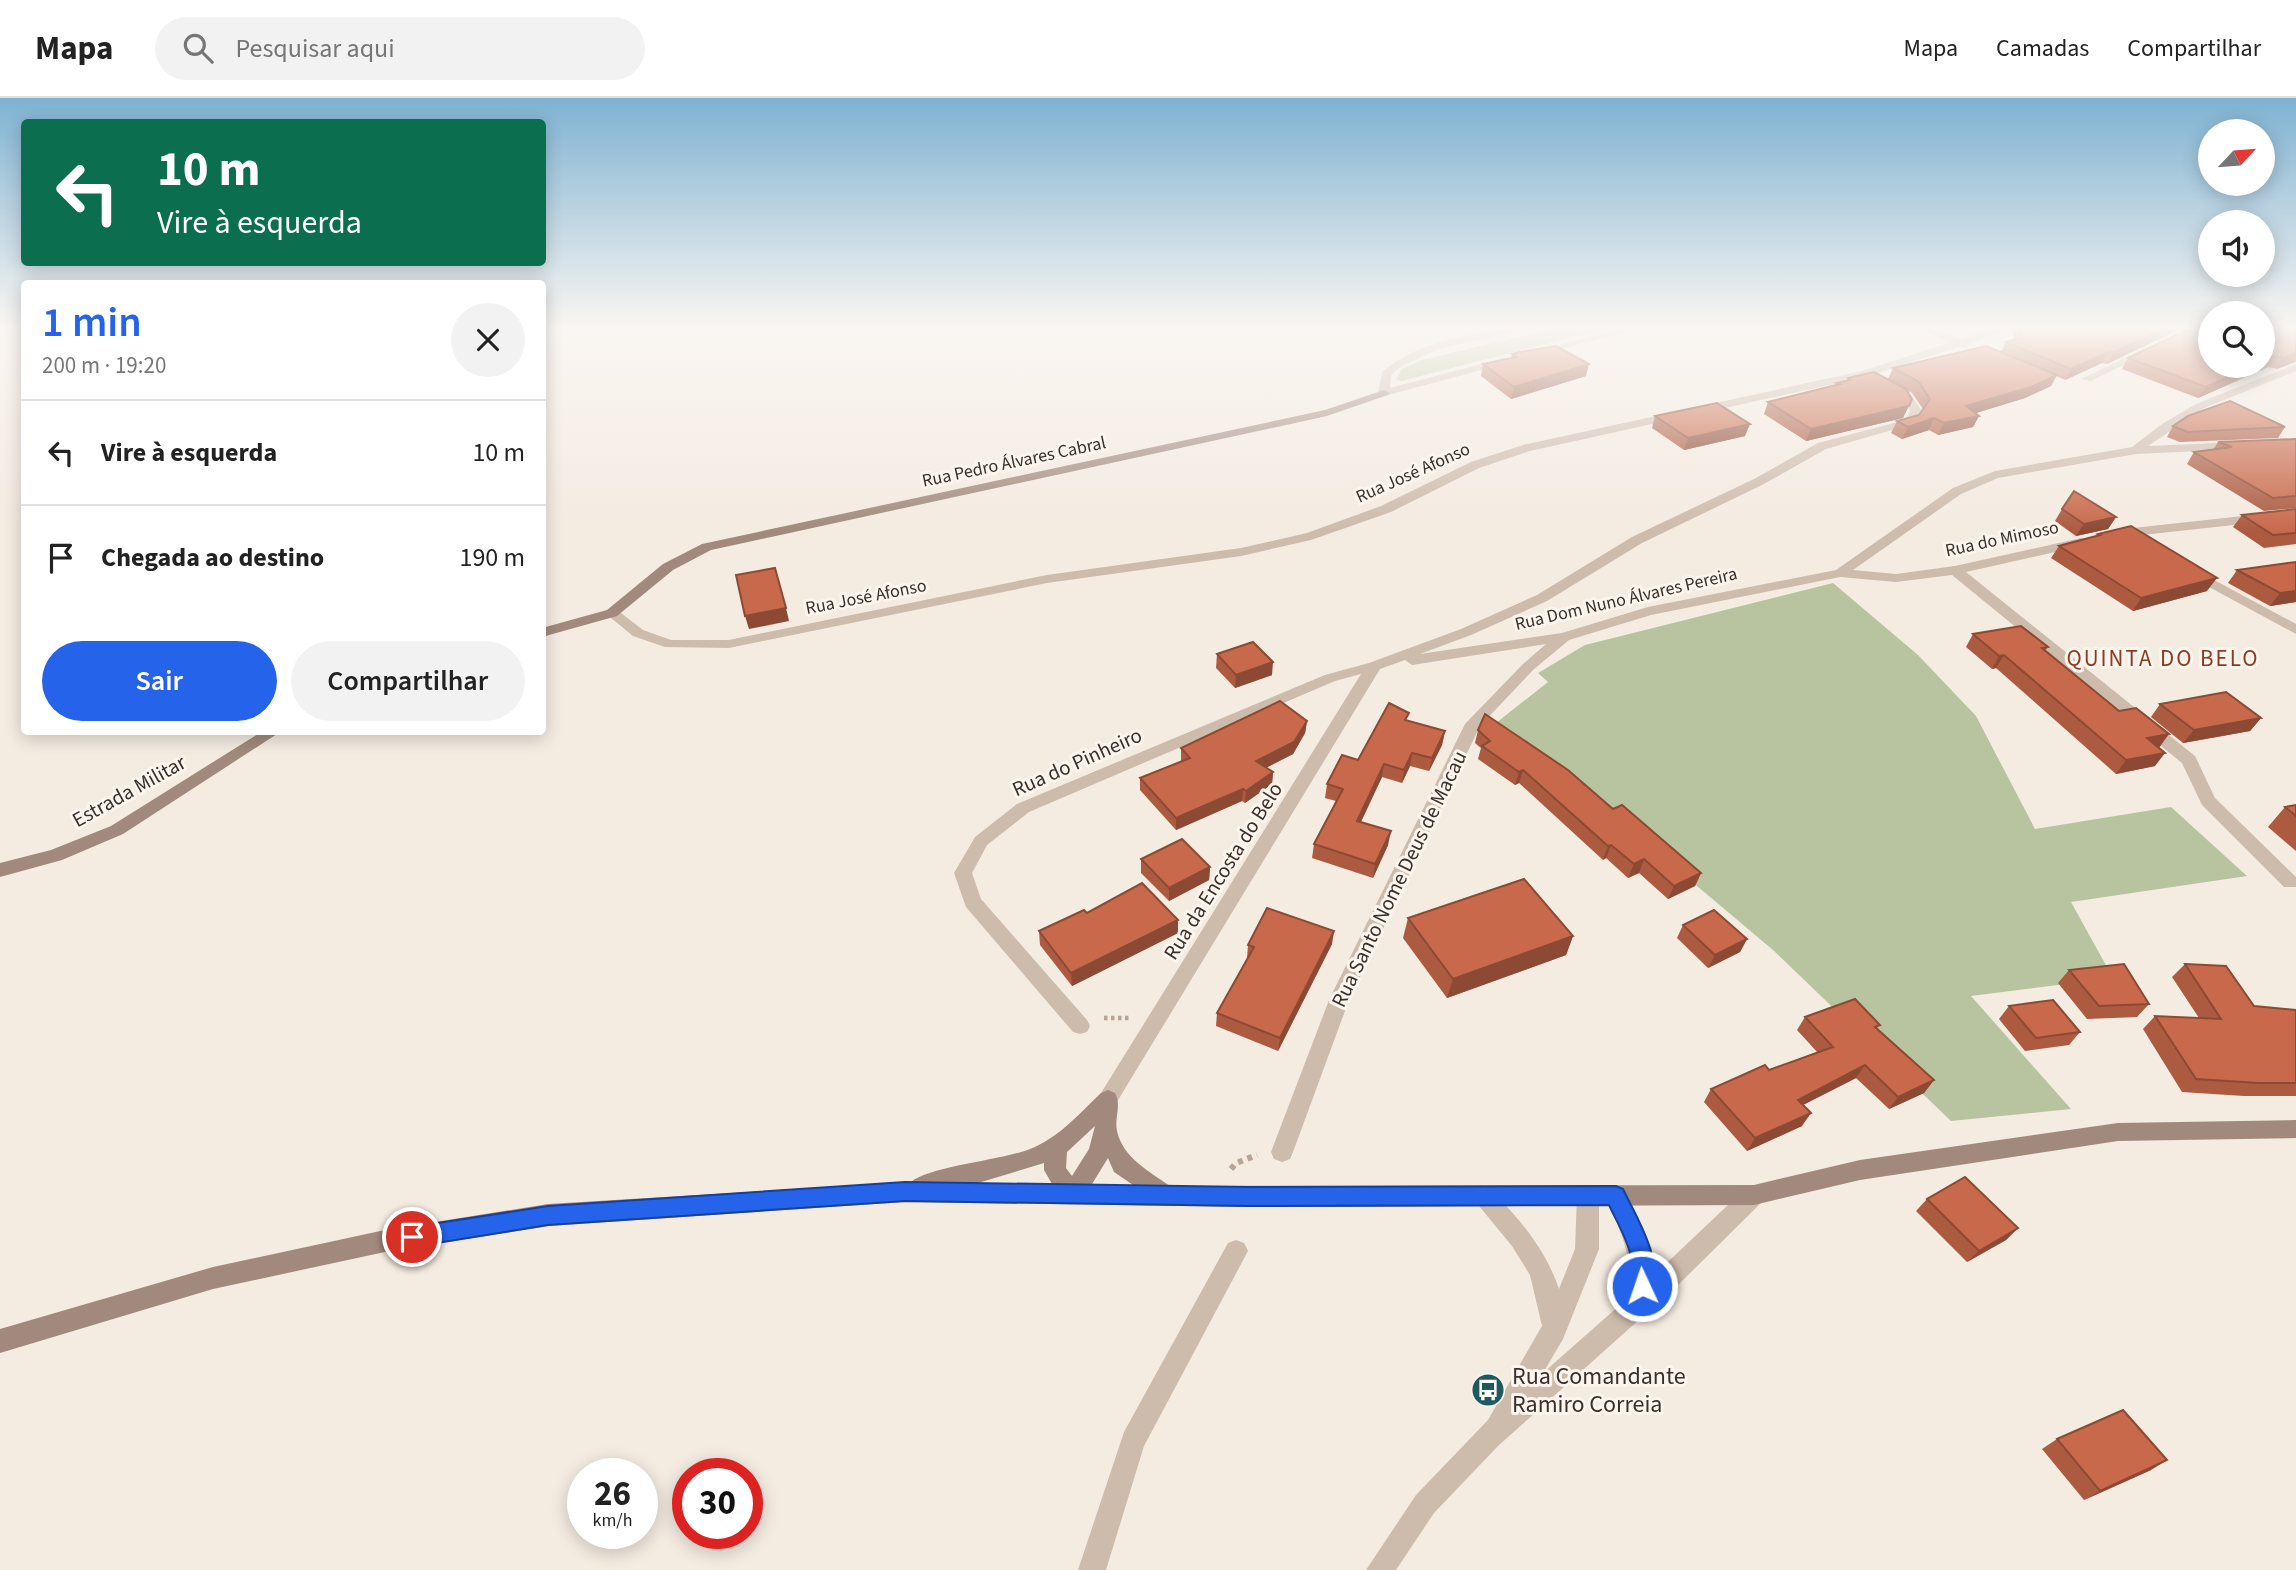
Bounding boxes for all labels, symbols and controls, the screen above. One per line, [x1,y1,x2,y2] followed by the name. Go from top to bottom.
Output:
[155,17,645,80] search box
[35,25,113,72] text: Mapa
[179,29,217,67] icon: search
[235,30,395,67] text: Pesquisar aqui
[1903,31,1958,66] text: Mapa
[1996,31,2089,66] text: Camadas
[2127,31,2261,66] text: Compartilhar
[2198,119,2275,196] north arrow
[2198,119,2275,378] map controls
[157,135,261,205] text: 10 m
[42,147,133,238] icon: left
[157,200,362,246] text: Vire à esquerda
[2198,210,2275,287] button: sound
[42,293,142,353] text: 1 min
[2198,301,2275,378] button: search
[451,303,525,377] button: close
[42,349,166,382] text: 200 m · 19:20
[920,430,1108,494] street label: Rua Pedro Álvares Cabral
[42,434,80,472] icon: left
[101,434,277,471] text: Vire à esquerda
[472,434,525,471] text: 10 m
[1352,437,1474,509] street label: Rua José Afonso
[1943,515,2061,563] street label: Rua do Mimoso
[42,539,80,577] icon: arrive
[101,539,324,576] text: Chegada ao destino
[459,539,525,576] text: 190 m
[1512,561,1740,637] street label: Rua Dom Nuno Álvares Pereira
[803,573,929,621] street label: Rua José Afonso
[42,641,277,721] button: Sair
[291,641,525,721] button: Compartilhar
[2066,642,2260,675] district label: QUINTA DO BELO
[1007,720,1147,804] street label: Rua do Pinheiro
[1324,746,1474,1012] street label: Rua Santo Nome Deus de Macau
[67,747,192,835] street label: Estrada Militar
[1156,776,1290,966] street label: Rua da Encosta do Belo
[382,1207,442,1267] pin
[393,1218,431,1256] icon: arrive
[1605,1249,1679,1323] position arrow
[1512,1359,1686,1422] place label: Rua Comandante Ramiro Correia
[1469,1371,1507,1409] bus stop icon: Rua Comandante Ramiro Correia
[672,1458,763,1549] speed limit sign: 30
[594,1469,631,1519] text: 26
[593,1508,632,1533] text: km/h

